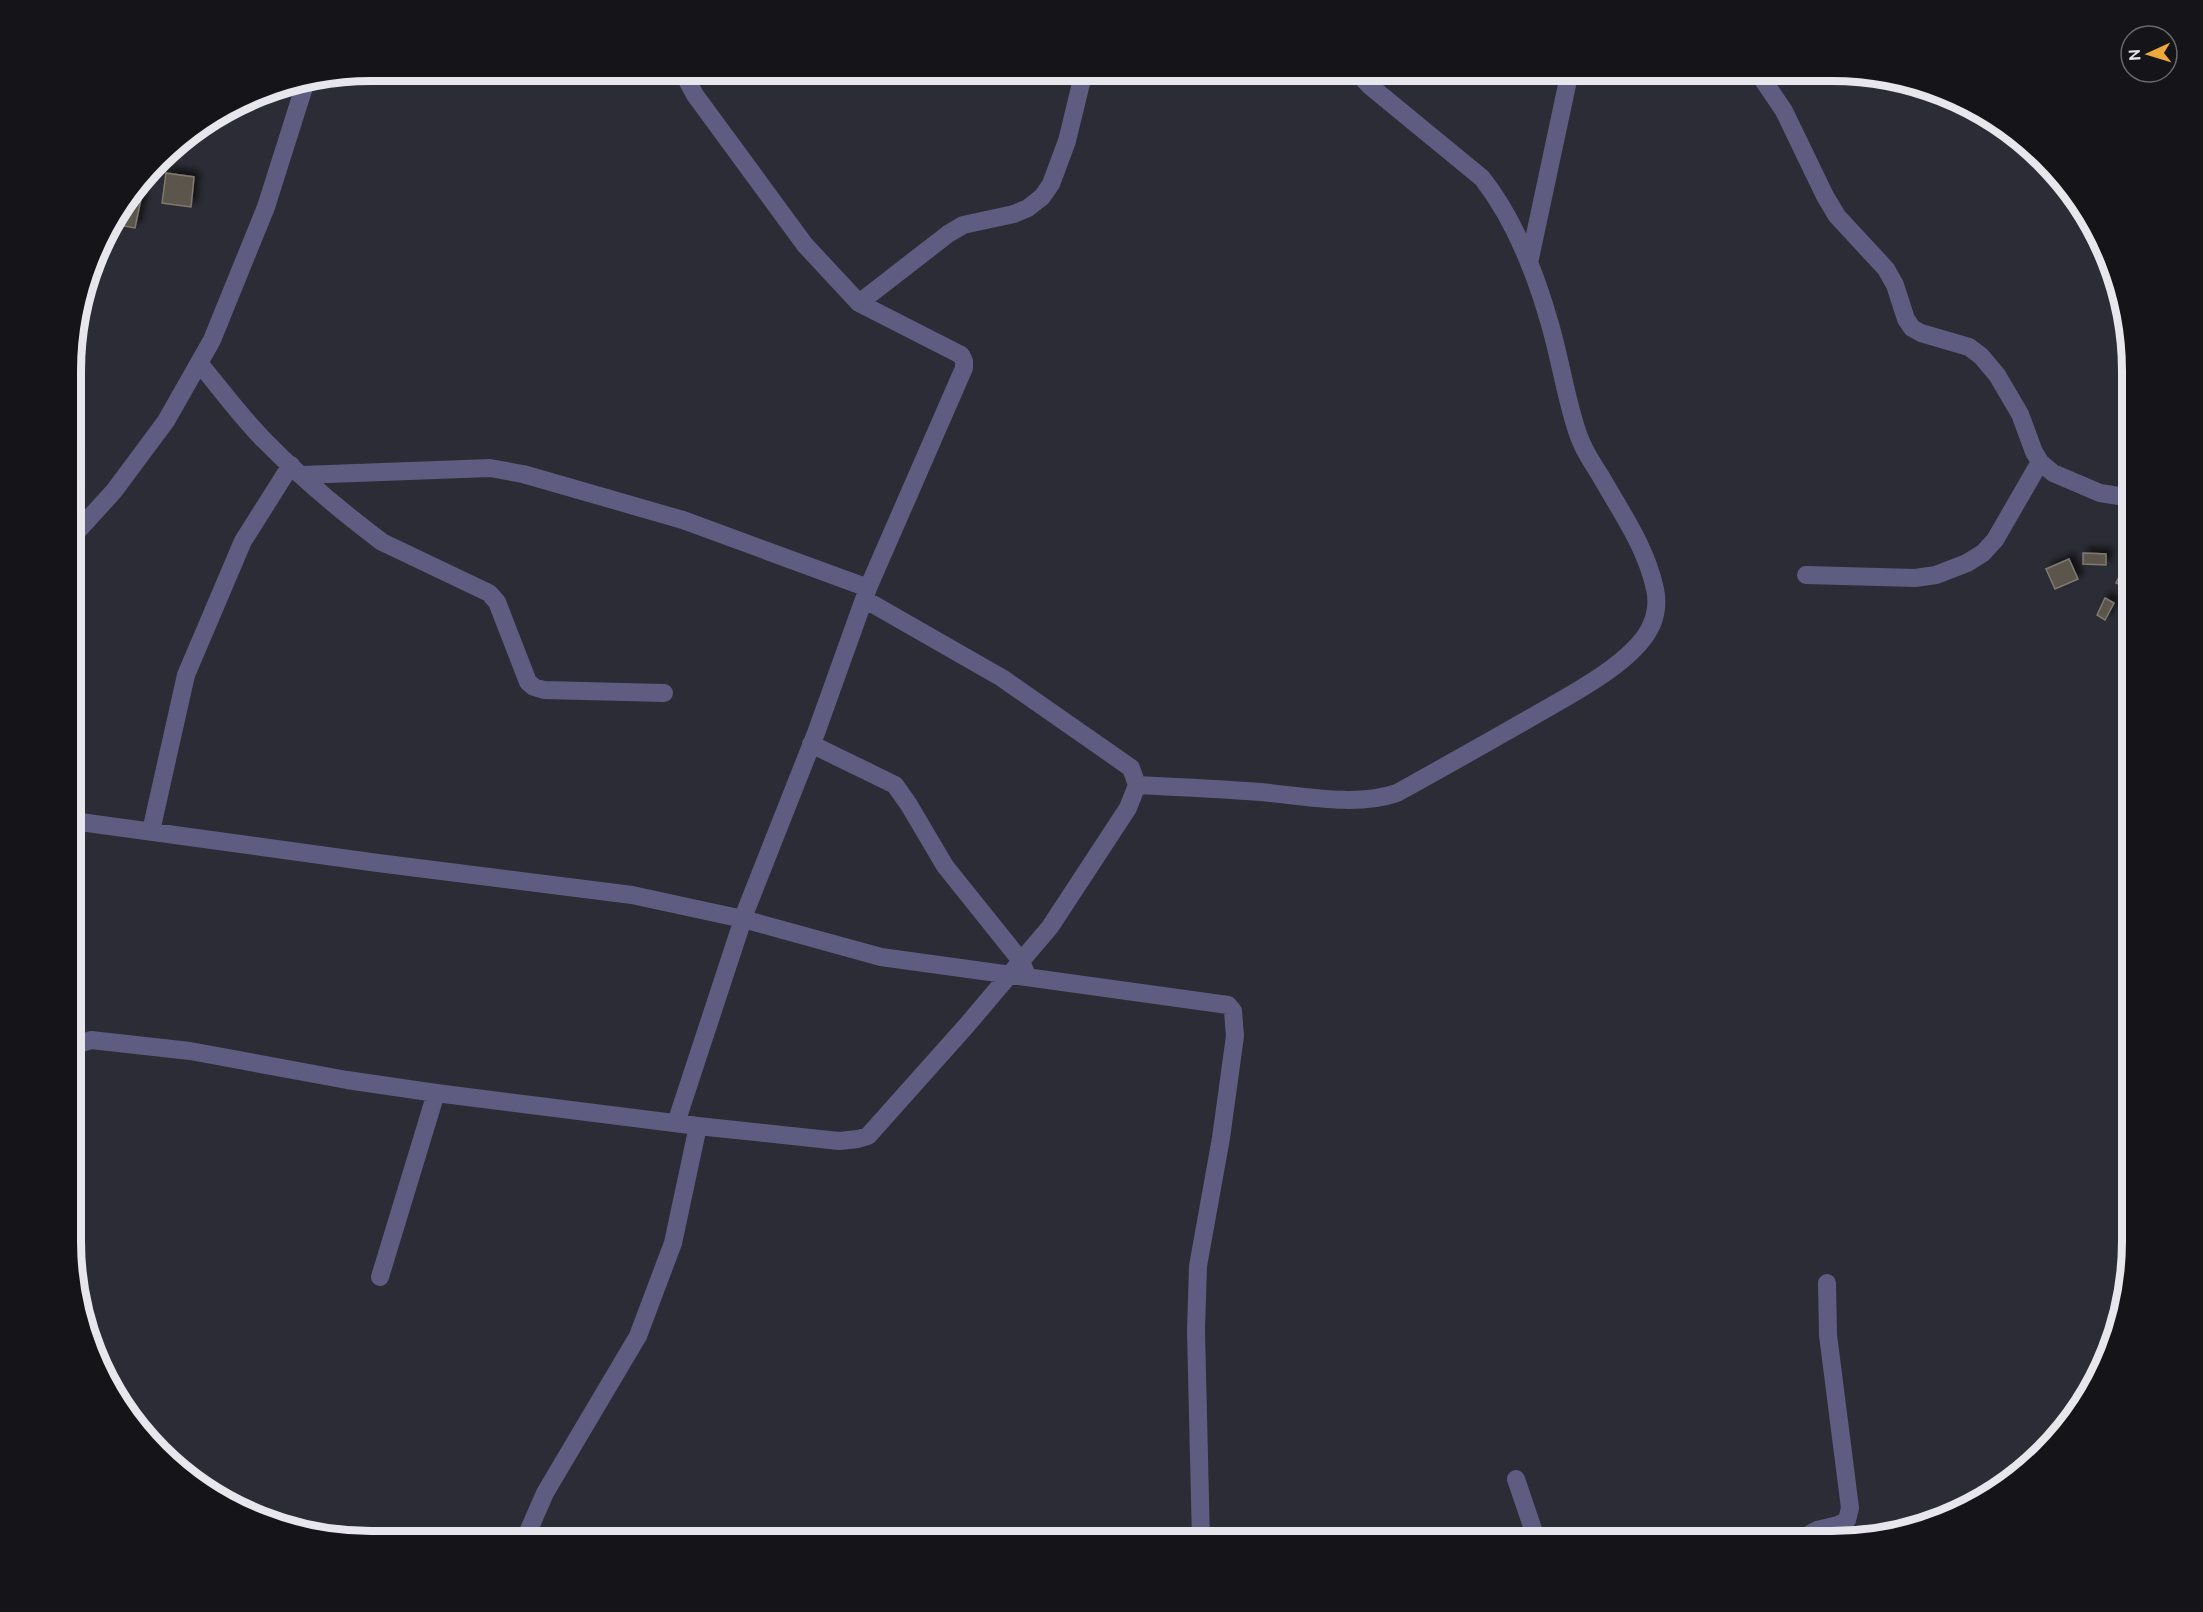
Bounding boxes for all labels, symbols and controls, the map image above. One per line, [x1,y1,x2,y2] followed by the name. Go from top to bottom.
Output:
[2119,24,2179,84] north arrow
[2125,48,2143,62] text: N

